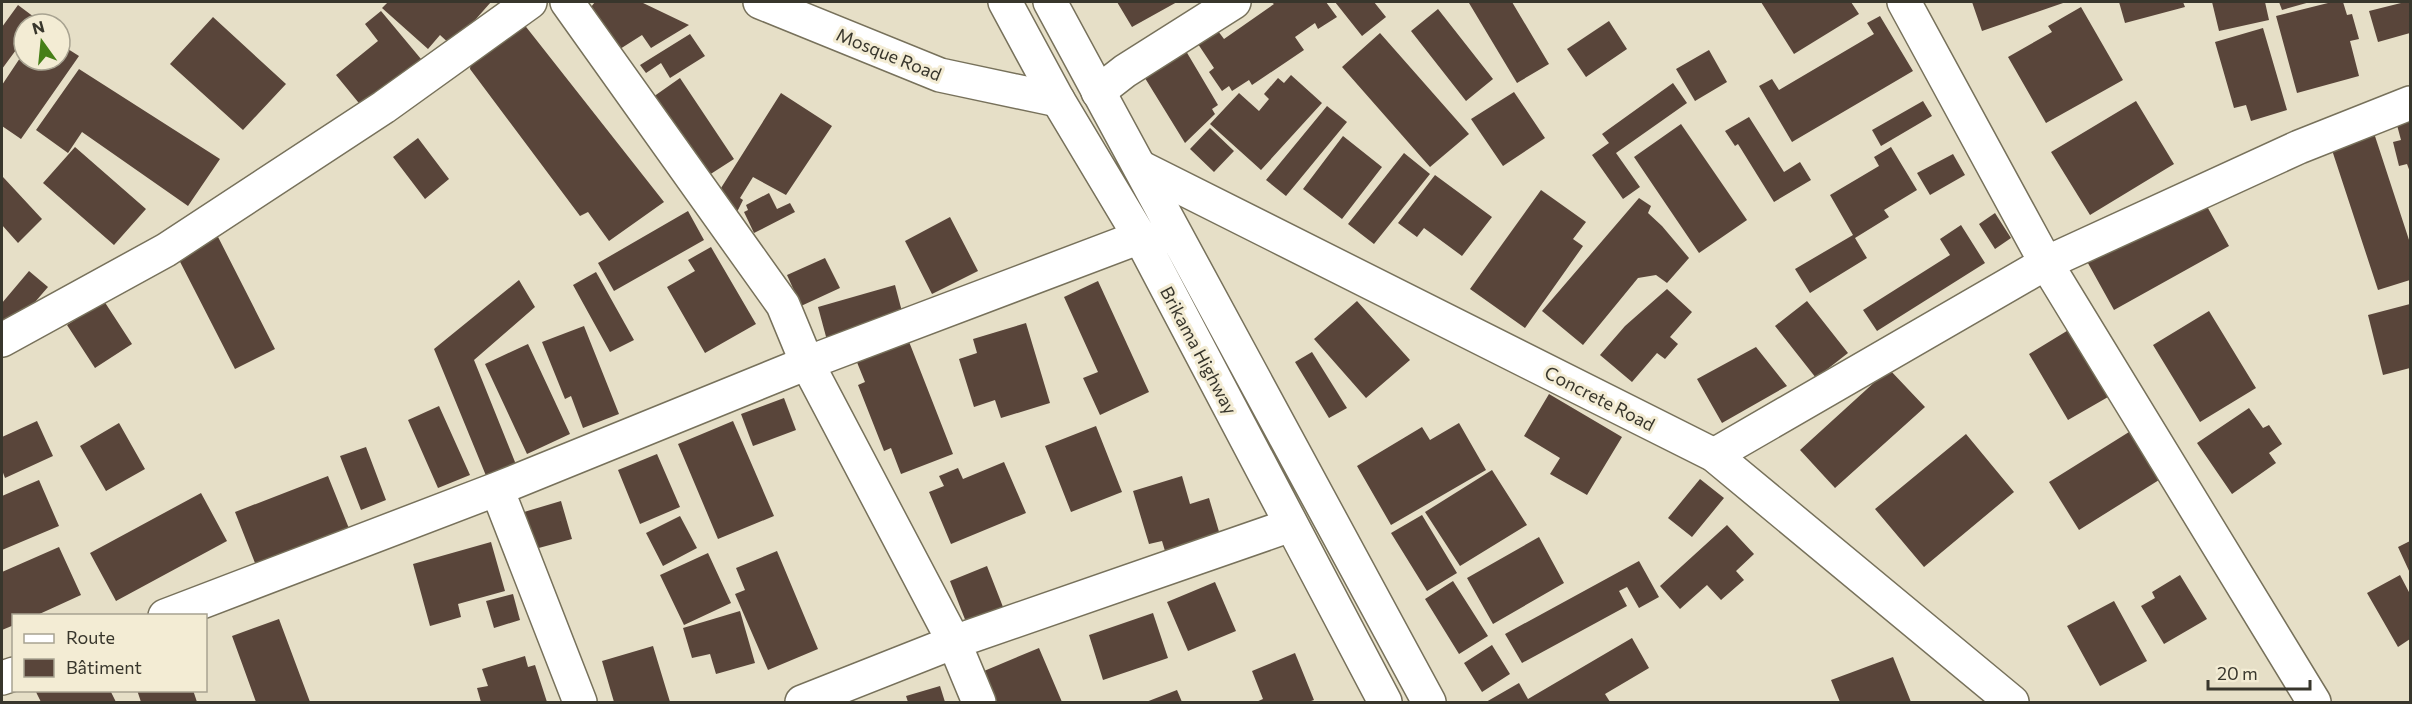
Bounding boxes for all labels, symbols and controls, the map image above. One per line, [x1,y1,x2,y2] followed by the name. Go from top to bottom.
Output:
[12,12,72,72] north arrow
[30,16,46,38] text: N
[833,23,945,85] street label: Mosque Road
[1156,282,1242,418] street label: Brikama Highway
[1541,361,1659,435] street label: Concrete Road
[12,614,207,692] legend
[66,626,115,648] text: Route
[2208,653,2310,691] scale bar
[66,656,142,678] text: Bâtiment
[2217,662,2258,684] text: 20 m

